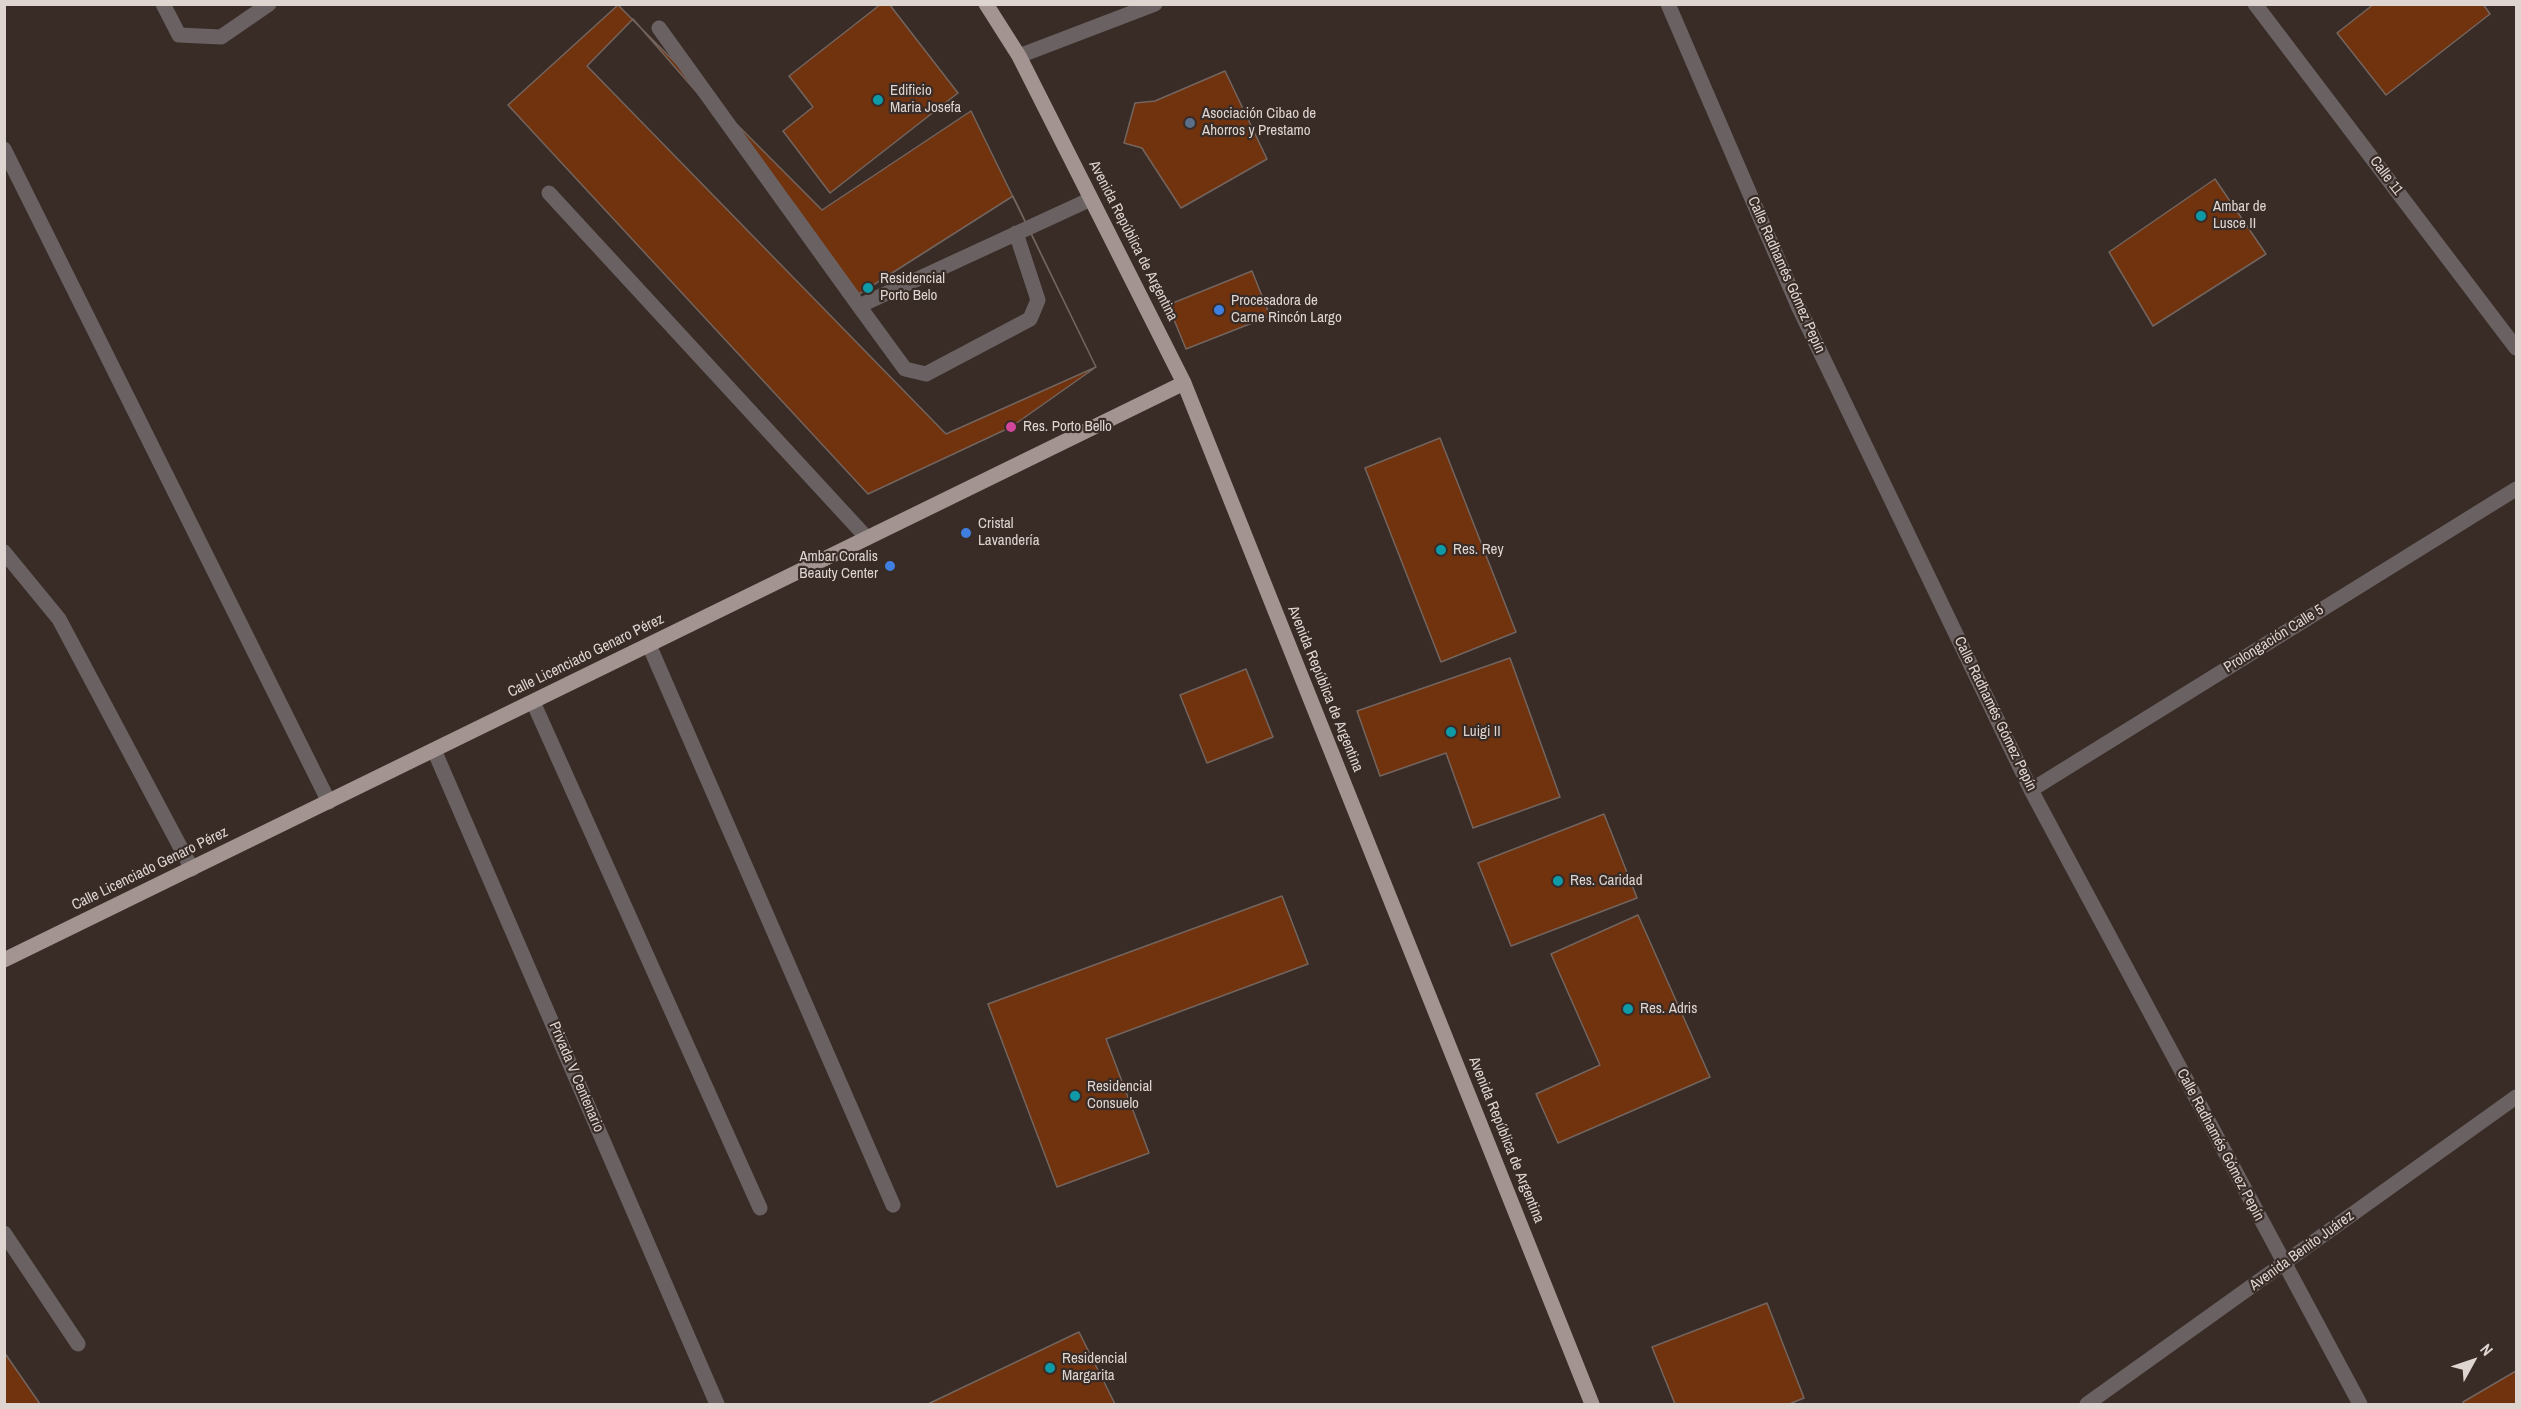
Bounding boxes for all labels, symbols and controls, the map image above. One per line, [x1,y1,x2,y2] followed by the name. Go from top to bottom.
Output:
[890,82,961,117] place label: Edificio Maria Josefa
[871,93,885,107] marker: Edificio Maria Josefa
[1202,105,1316,140] place label: Asociación Cibao de Ahorros y Prestamo
[1183,116,1197,130] marker: Asociación Cibao de Ahorros y Prestamo
[2366,153,2406,199] street label: Calle 11
[1085,158,1181,324] street label: Avenida República de Argentina
[1743,194,1829,356] street label: Calle Radhamés Gómez Pepín
[2213,198,2266,233] place label: Ambar de Lusce II
[2194,209,2208,223] marker: Ambar de Lusce II
[880,270,945,305] place label: Residencial Porto Belo
[861,281,875,295] marker: Residencial Porto Belo
[1231,292,1342,327] place label: Procesadora de Carne Rincón Largo
[1212,303,1226,317] marker: Procesadora de Carne Rincón Largo
[1023,418,1112,436] place label: Res. Porto Bello
[1004,420,1018,434] marker: Res. Porto Bello
[978,515,1040,550] place label: Cristal Lavandería
[959,526,973,540] marker: Cristal Lavandería
[1453,541,1504,559] place label: Res. Rey
[1434,543,1448,557] marker: Res. Rey
[799,548,878,583] place label: Ambar Coralis Beauty Center
[883,559,897,573] marker: Ambar Coralis Beauty Center
[2221,601,2327,677] street label: Prolongación Calle 5
[1283,603,1367,775] street label: Avenida República de Argentina
[505,610,667,702] street label: Calle Licenciado Genaro Pérez
[1950,634,2040,794] street label: Calle Radhamés Gómez Pepín
[1463,723,1501,741] place label: Luigi II
[1444,725,1458,739] marker: Luigi II
[69,823,231,915] street label: Calle Licenciado Genaro Pérez
[1570,872,1642,890] place label: Res. Caridad
[1551,874,1565,888] marker: Res. Caridad
[1640,1000,1697,1018] place label: Res. Adris
[1621,1002,1635,1016] marker: Res. Adris
[545,1019,607,1135] street label: Privada V Centenario
[1464,1054,1548,1226] street label: Avenida República de Argentina
[2172,1066,2268,1224] street label: Calle Radhamés Gómez Pepín
[1087,1078,1152,1113] place label: Residencial Consuelo
[1068,1089,1082,1103] marker: Residencial Consuelo
[2246,1207,2358,1295] street label: Avenida Benito Juárez
[2443,1331,2503,1391] north arrow
[2475,1339,2498,1360] text: N
[1062,1350,1127,1385] place label: Residencial Margarita
[1043,1361,1057,1375] marker: Residencial Margarita

